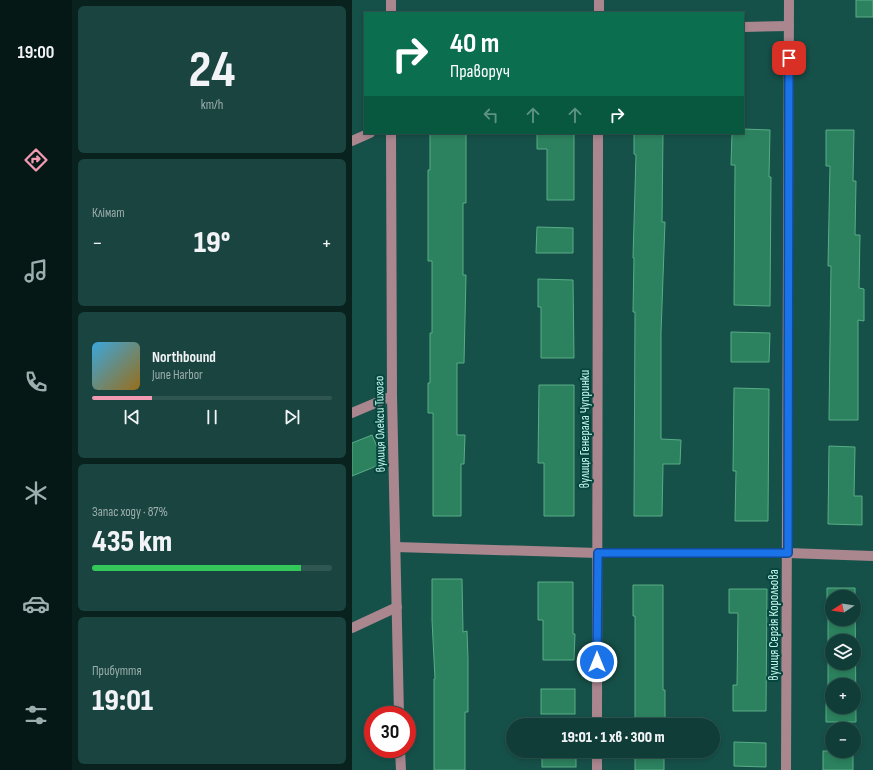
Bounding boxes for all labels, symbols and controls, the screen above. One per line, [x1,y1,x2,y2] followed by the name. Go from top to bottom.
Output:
[450,27,499,60] text: 40 m
[384,28,436,80] icon: right
[189,39,235,102] text: 24
[772,41,806,75] pin
[18,42,54,63] text: 19:00
[778,47,800,69] icon: arrive
[450,61,510,82] text: Праворуч
[201,97,223,113] text: km/h
[480,104,502,126] icon: left
[522,104,544,126] icon: ahead
[564,104,586,126] icon: ahead
[606,104,628,126] icon: right
[22,146,50,174] icon: directions
[92,205,125,221] text: Клімат
[194,225,230,261] text: 19°
[92,230,103,257] text: −
[321,230,332,257] text: +
[22,257,50,285] icon: music
[152,348,216,367] text: Northbound
[152,367,203,383] text: June Harbor
[22,368,50,396] icon: phone
[577,370,593,488] street label: вулиця Генерала Чупринки
[371,376,389,472] street label: вулиця Олекси Тихого
[121,406,143,428] icon: previous
[201,406,223,428] icon: pause
[281,406,303,428] icon: next
[22,479,50,507] icon: climate
[92,504,168,520] text: Запас ходу · 87%
[92,524,172,560] text: 435 km
[766,569,782,681] street label: вулиця Сергія Корольова
[22,590,50,618] icon: car
[825,590,861,626] north arrow
[825,590,861,758] map controls
[825,634,861,670] button: layers
[576,641,618,683] position arrow
[92,663,142,679] text: Прибуття
[825,678,861,714] button: +
[92,683,153,719] text: 19:01
[22,701,50,729] icon: filters
[364,706,416,758] speed limit sign: 30
[825,722,861,758] button: −
[561,728,665,747] text: 19:01 · 1 хв · 300 m

